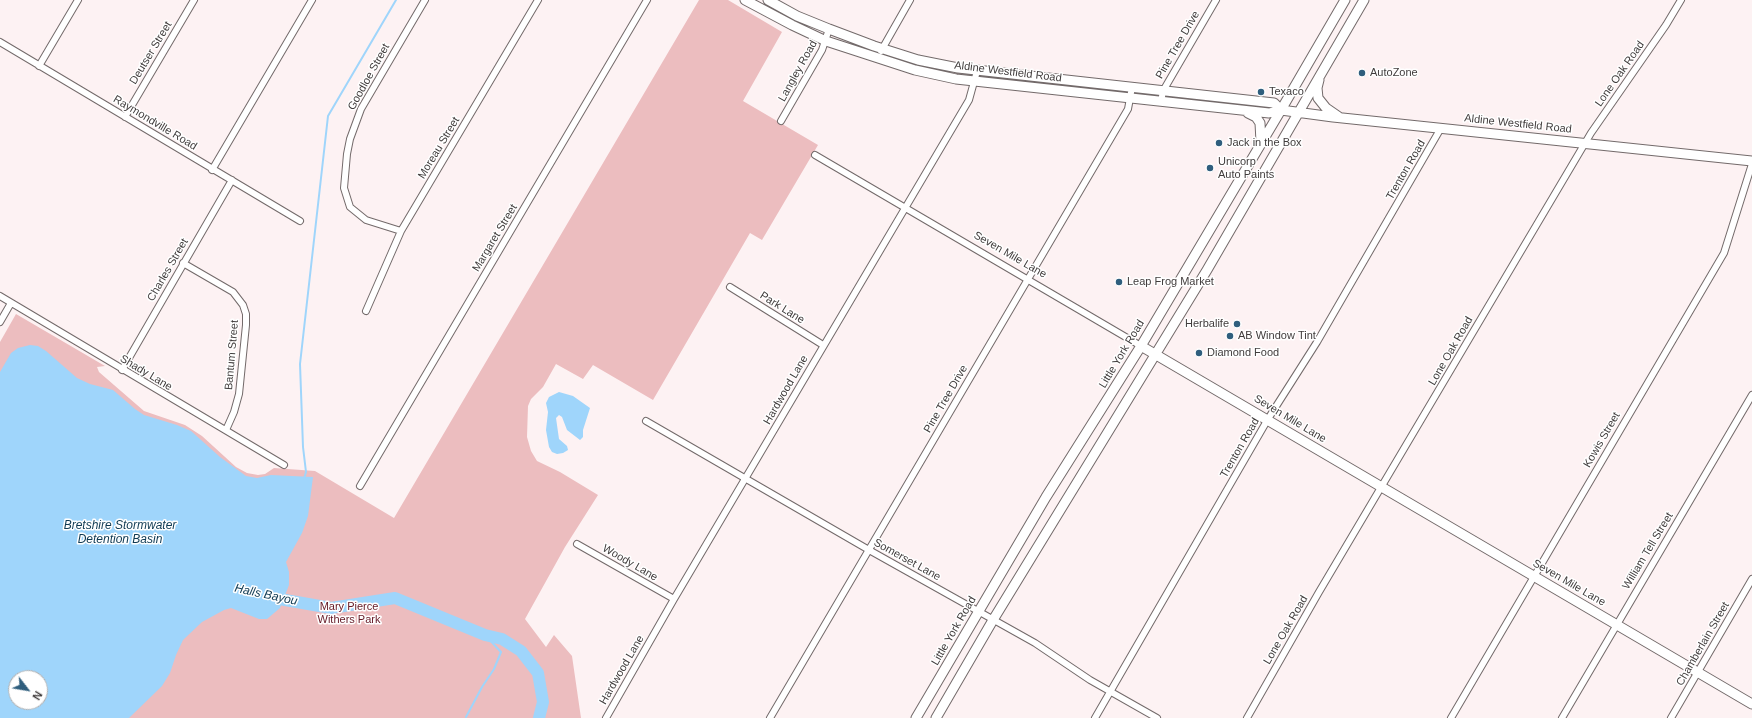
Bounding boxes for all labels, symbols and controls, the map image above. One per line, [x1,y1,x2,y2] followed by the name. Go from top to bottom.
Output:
[1153,9,1203,81] street label: Pine Tree Drive
[127,19,175,87] street label: Deutser Street
[776,38,820,104] street label: Langley Road
[1592,39,1648,109] street label: Lone Oak Road
[345,41,393,113] street label: Goodloe Street
[954,59,1062,85] street label: Aldine Westfield Road
[1370,66,1418,80] place label: AutoZone
[1357,68,1367,78] marker: AutoZone
[1269,85,1304,99] place label: Texaco
[1256,87,1266,97] marker: Texaco
[111,93,199,153] street label: Raymondville Road
[1464,112,1572,136] street label: Aldine Westfield Road
[415,115,463,181] street label: Moreau Street
[1227,136,1302,150] place label: Jack in the Box
[1214,138,1224,148] marker: Jack in the Box
[1384,138,1428,202] street label: Trenton Road
[1218,155,1274,181] place label: Unicorp Auto Paints
[1205,163,1215,173] marker: Unicorp Auto Paints
[470,202,520,274] street label: Margaret Street
[971,229,1049,281] street label: Seven Mile Lane
[145,236,191,304] street label: Charles Street
[1127,275,1214,289] place label: Leap Frog Market
[1114,277,1124,287] marker: Leap Frog Market
[757,289,807,327] street label: Park Lane
[1426,314,1476,388] street label: Lone Oak Road
[1096,317,1148,391] street label: Little York Road
[1185,317,1229,331] place label: Herbalife
[222,319,242,391] street label: Bantum Street
[1232,319,1242,329] marker: Herbalife
[1238,329,1316,343] place label: AB Window Tint
[1225,331,1235,341] marker: AB Window Tint
[1207,346,1279,360] place label: Diamond Food
[1194,348,1204,358] marker: Diamond Food
[117,352,175,394] street label: Shady Lane
[761,353,811,427] street label: Hardwood Lane
[921,363,971,435] street label: Pine Tree Drive
[1251,392,1329,446] street label: Seven Mile Lane
[1581,410,1623,470] street label: Kowis Street
[1218,416,1262,480] street label: Trenton Road
[1620,510,1676,592] street label: William Tell Street
[64,519,176,547] water label: Bretshire Stormwater Detention Basin
[871,536,943,584] street label: Somerset Lane
[600,542,660,584] street label: Woody Lane
[1530,557,1608,609] street label: Seven Mile Lane
[233,581,299,609] water label: Halls Bayou
[1261,593,1311,667] street label: Lone Oak Road
[929,594,979,668] street label: Little York Road
[318,600,380,626] park label: Mary Pierce Withers Park
[1674,600,1732,688] street label: Chamberlain Street
[597,633,647,707] street label: Hardwood Lane
[8,670,48,710] north arrow
[30,689,45,702] text: N

